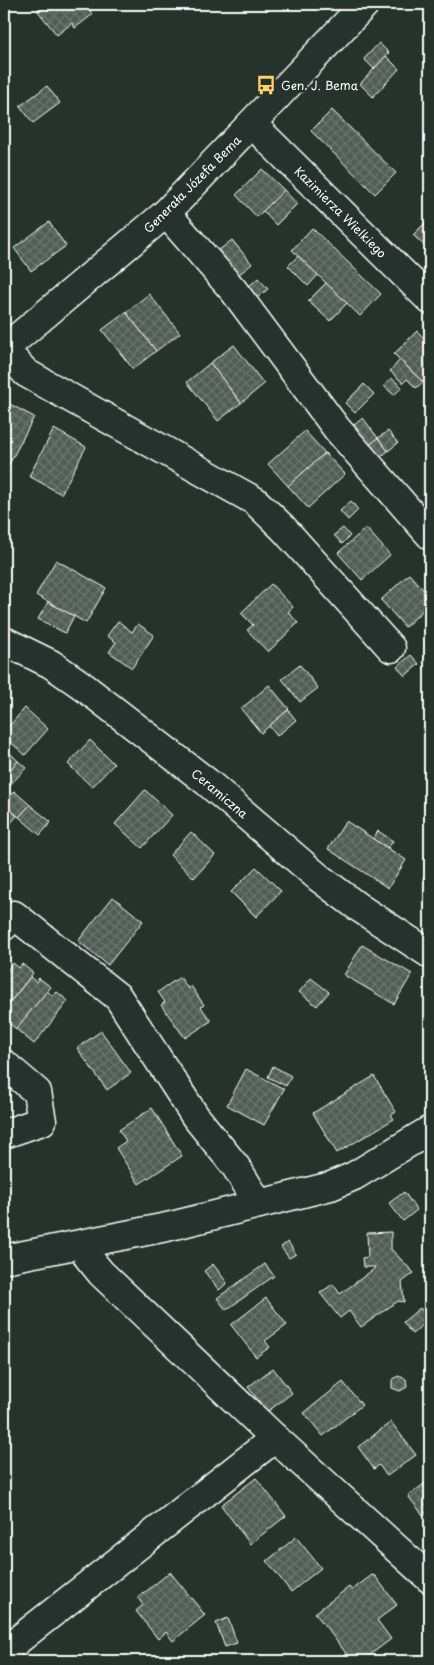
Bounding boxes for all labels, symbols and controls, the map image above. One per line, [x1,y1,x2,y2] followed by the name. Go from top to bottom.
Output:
[255,74,277,96] bus stop icon: Gen. J. Bema
[281,76,359,94] place label: Gen. J. Bema
[139,131,245,237] street label: Generała Józefa Bema
[291,162,391,262] street label: Kazimierza Wielkiego
[188,764,252,823] street label: Ceramiczna

